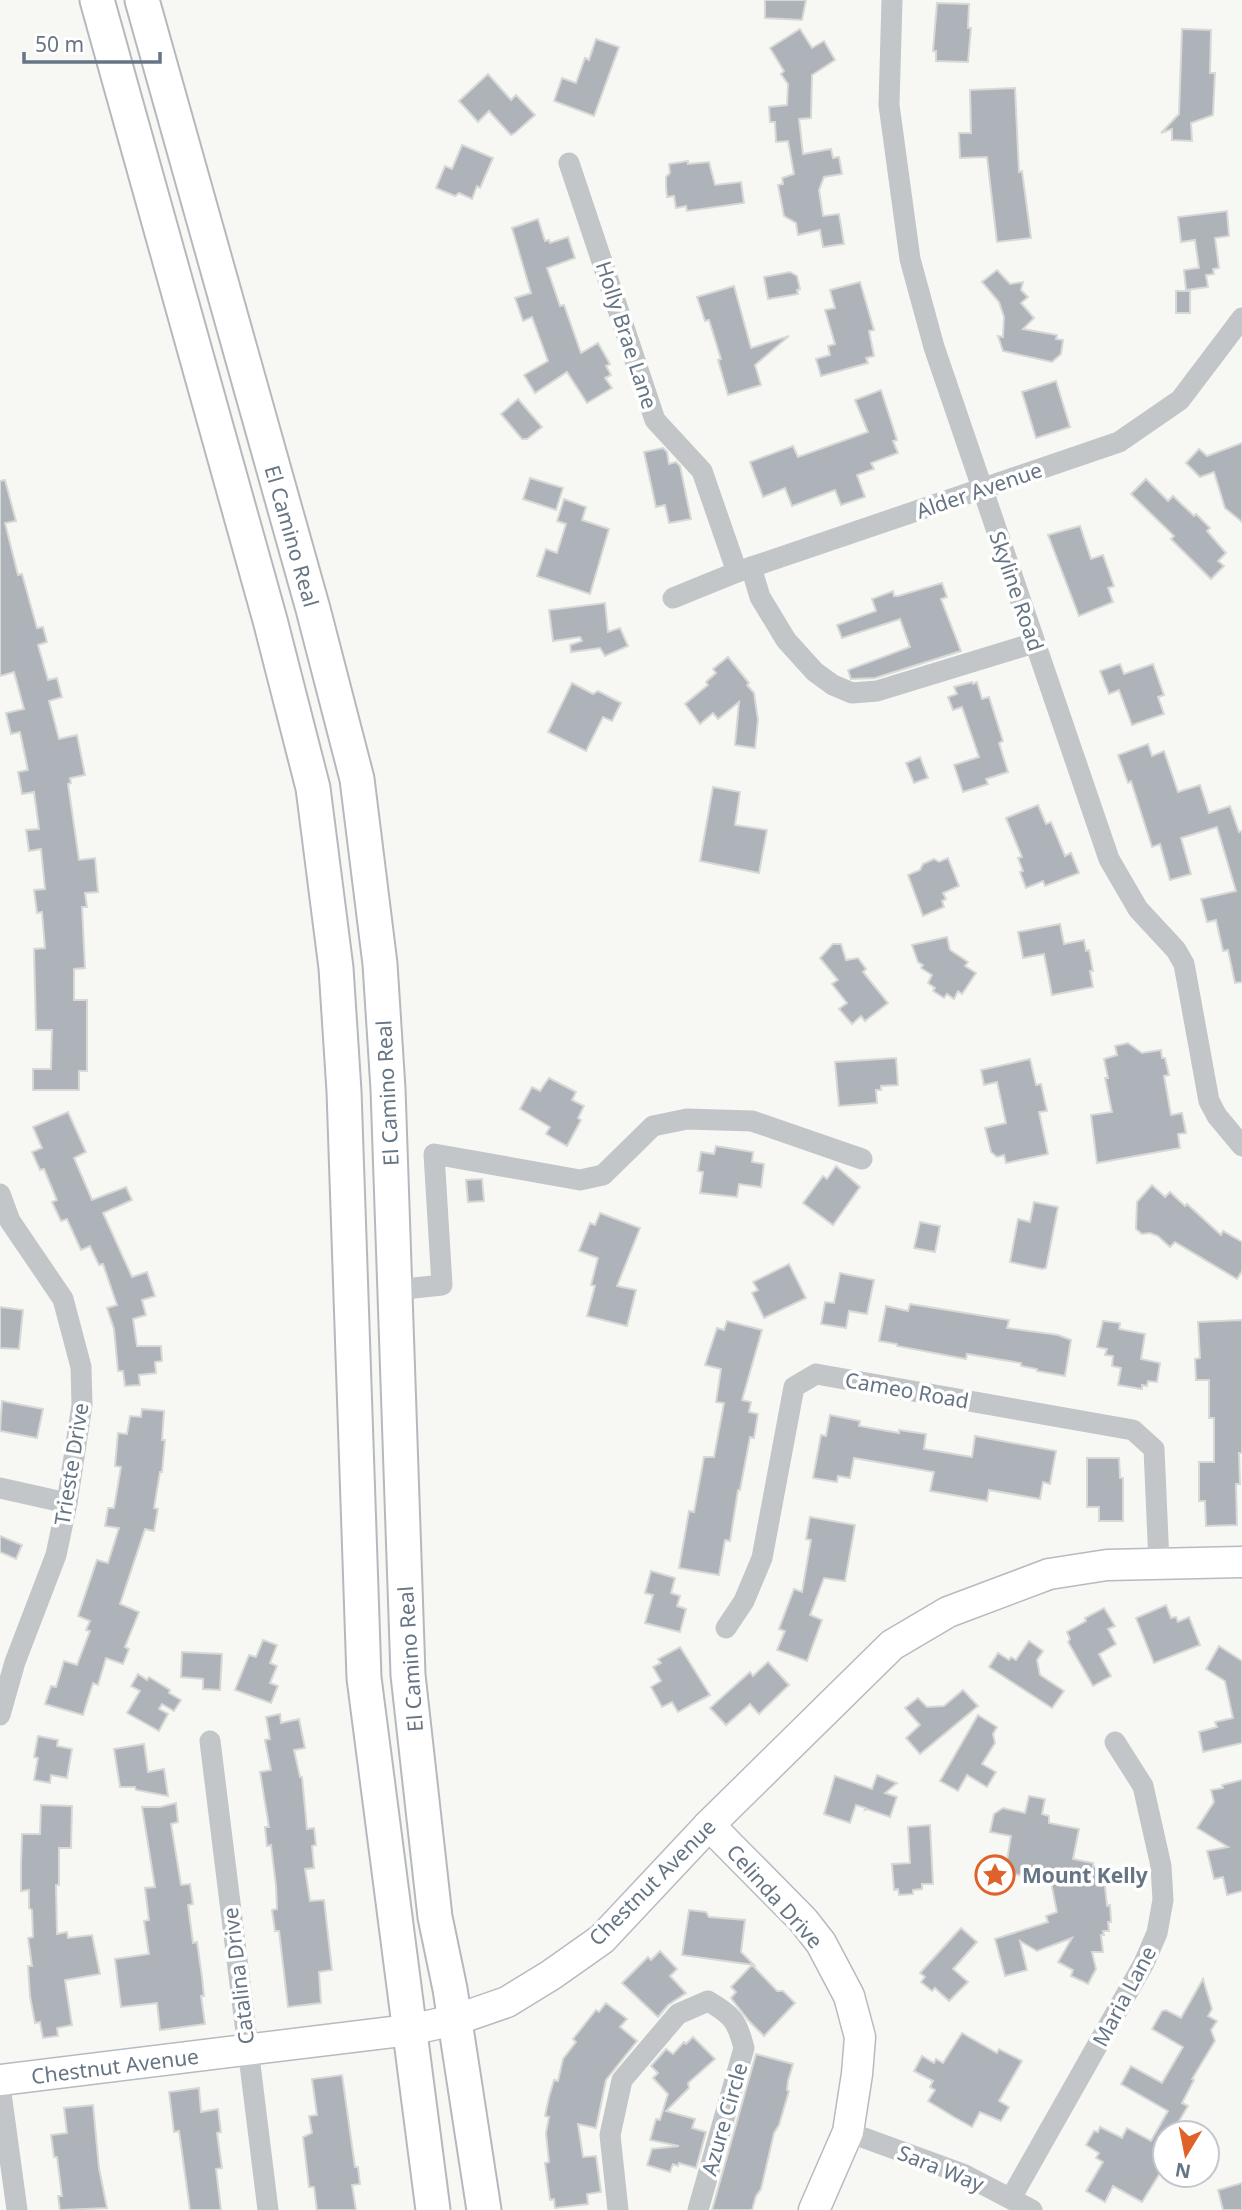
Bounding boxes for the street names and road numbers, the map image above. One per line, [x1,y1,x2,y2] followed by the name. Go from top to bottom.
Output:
[590,258,664,412] street label: Holly Brae Lane
[912,455,1046,525] street label: Alder Avenue
[258,462,326,610] street label: El Camino Real
[983,527,1051,655] street label: Skyline Road
[369,1019,405,1167] street label: El Camino Real
[843,1365,971,1415] street label: Cameo Road
[48,1401,94,1527] street label: Trieste Drive
[391,1585,429,1733] street label: El Camino Real
[583,1813,721,1951] street label: Chestnut Avenue
[721,1838,829,1954] street label: Celinda Drive
[216,1906,260,2046] street label: Catalina Drive
[1086,1941,1162,2051] street label: Maria Lane
[30,2042,200,2090] street label: Chestnut Avenue
[695,2059,753,2179] street label: Azure Circle
[894,2138,988,2198] street label: Sara Way

